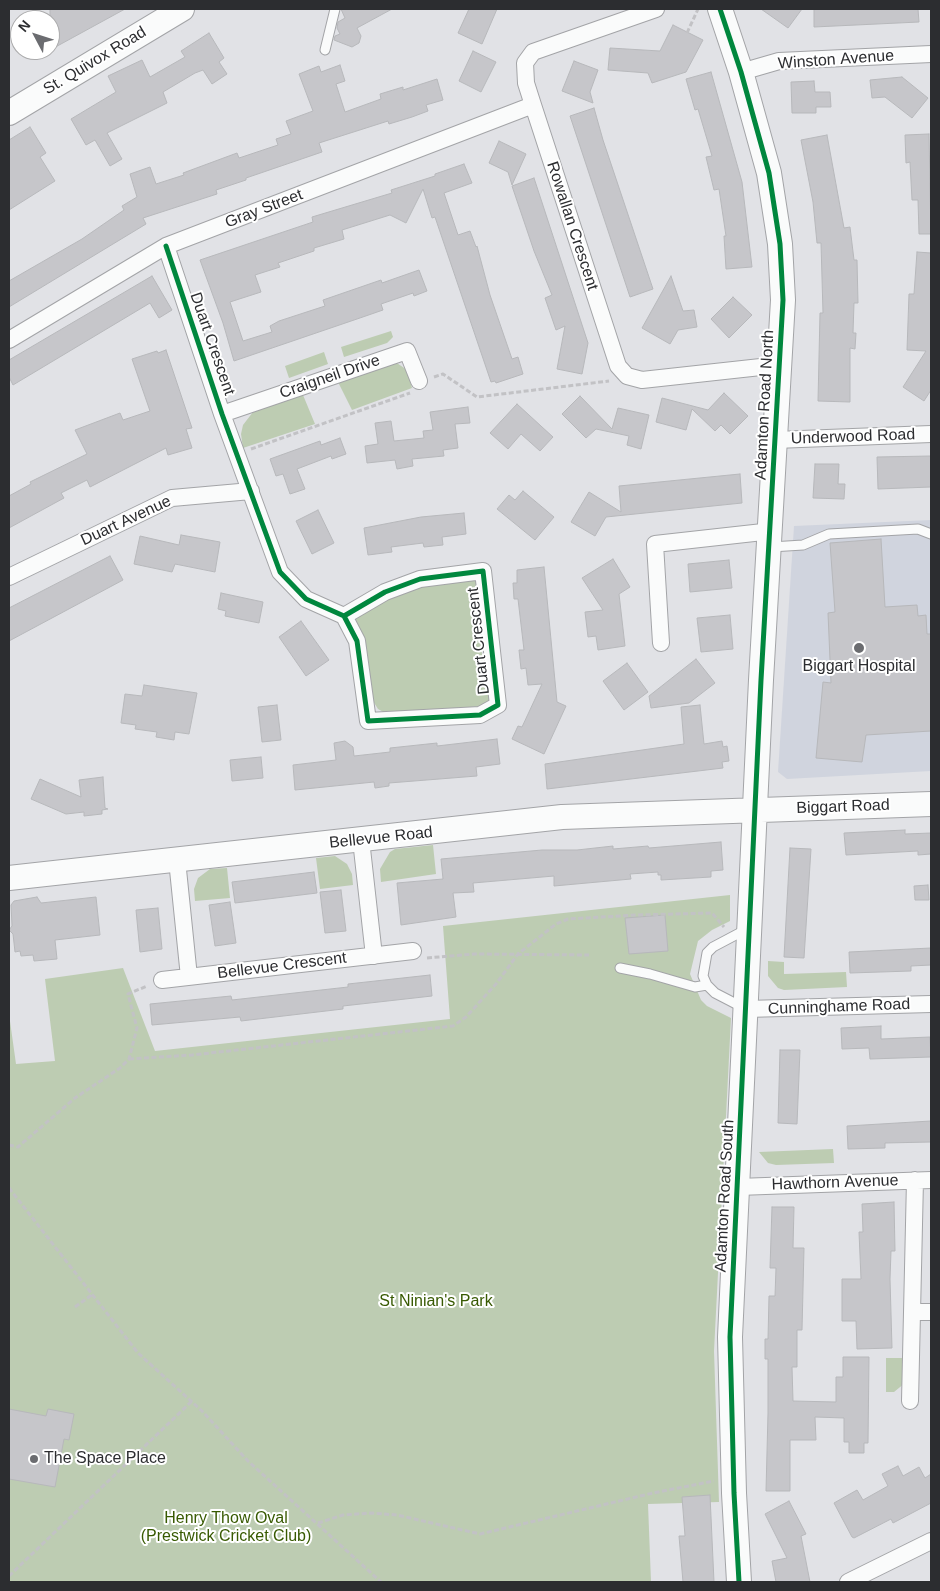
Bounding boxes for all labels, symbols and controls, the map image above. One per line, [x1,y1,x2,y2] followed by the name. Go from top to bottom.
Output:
[10,10,60,60] north arrow
[15,17,34,35] text: N
[40,23,150,99] street label: St. Quivox Road
[777,46,895,74] street label: Winston Avenue
[542,159,602,293] street label: Rowallan Crescent
[222,185,306,233] street label: Gray Street
[185,290,239,398] street label: Duart Crescent
[751,329,779,481] street label: Adamton Road North
[277,351,383,403] street label: Craigneil Drive
[790,425,916,449] street label: Underwood Road
[78,492,174,550] street label: Duart Avenue
[464,586,494,696] street label: Duart Crescent
[852,641,866,655] marker: Biggart Hospital
[803,657,915,677] place label: Biggart Hospital
[796,796,890,818] street label: Biggart Road
[328,823,434,853] street label: Bellevue Road
[216,949,348,983] street label: Bellevue Crescent
[768,995,910,1019] street label: Cunninghame Road
[711,1119,739,1273] street label: Adamton Road South
[771,1171,899,1195] street label: Hawthorn Avenue
[379,1292,493,1312] park label: St Ninian's Park
[44,1449,166,1469] place label: The Space Place
[28,1453,40,1465] marker: The Space Place
[141,1509,311,1547] park label: Henry Thow Oval (Prestwick Cricket Club)

